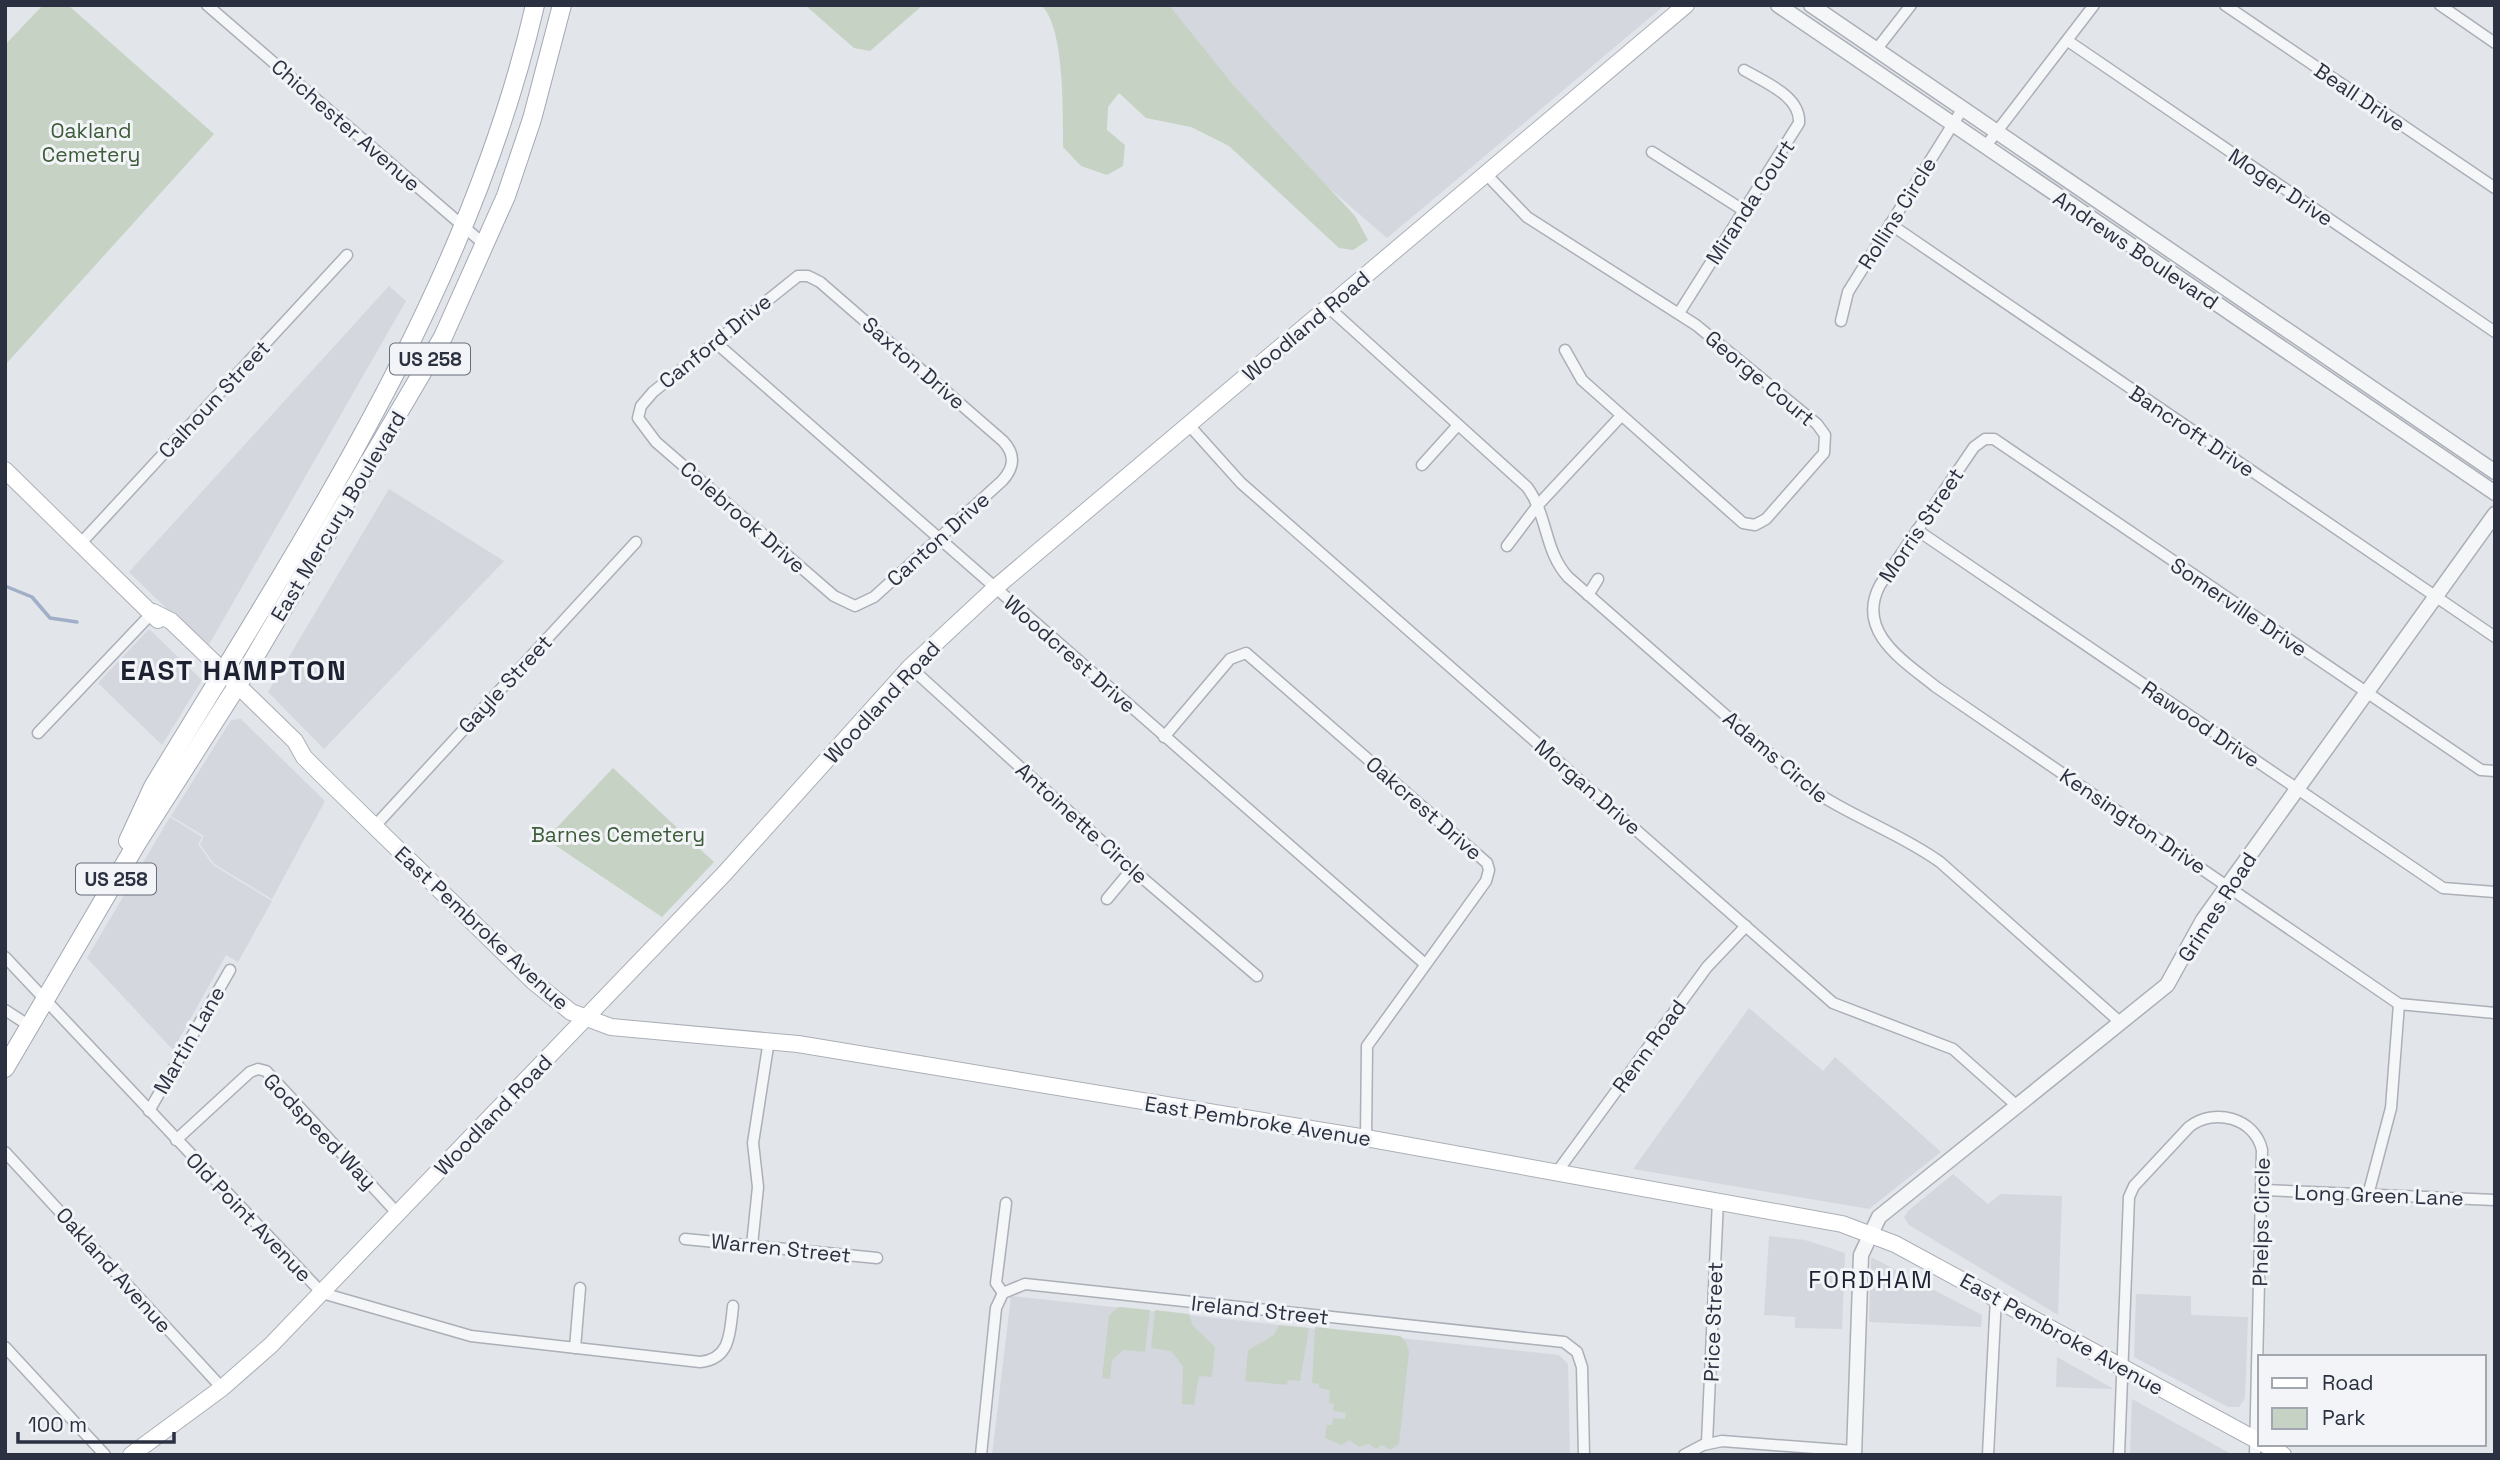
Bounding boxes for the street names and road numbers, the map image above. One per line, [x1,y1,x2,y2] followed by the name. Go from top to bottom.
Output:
[266,53,426,197] street label: Chichester Avenue
[2309,57,2411,137] street label: Beall Drive
[1700,134,1800,270] street label: Miranda Court
[2223,142,2339,232] street label: Moger Drive
[1852,152,1942,274] street label: Rollins Circle
[2048,185,2224,315] street label: Andrews Boulevard
[1237,265,1375,387] street label: Woodland Road
[653,288,777,394] street label: Canford Drive
[857,311,971,415] street label: Saxton Drive
[1700,324,1820,432] street label: George Court
[152,334,276,464] street label: Calhoun Street
[390,344,470,374] road number: US 258
[2124,379,2260,483] street label: Bancroft Drive
[265,406,411,626] street label: East Mercury Boulevard
[674,455,812,579] street label: Colebrook Drive
[1873,462,1969,588] street label: Morris Street
[881,486,995,592] street label: Canton Drive
[2165,551,2313,663] street label: Somerville Drive
[998,589,1142,719] street label: Woodcrest Drive
[452,629,558,739] street label: Gayle Street
[818,635,946,769] street label: Woodland Road
[2137,675,2265,773] street label: Rawood Drive
[1718,705,1834,809] street label: Adams Circle
[1529,733,1647,841] street label: Morgan Drive
[1360,750,1488,866] street label: Oakcrest Drive
[1010,756,1154,890] street label: Antoinette Circle
[2055,762,2211,880] street label: Kensington Drive
[389,840,575,1016] street label: East Pembroke Avenue
[2172,847,2262,967] street label: Grimes Road
[76,864,156,894] road number: US 258
[147,981,231,1099] street label: Martin Lane
[1606,994,1692,1098] street label: Renn Road
[428,1049,558,1181] street label: Woodland Road
[258,1067,382,1195] street label: Godspeed Way
[1143,1090,1373,1152] street label: East Pembroke Avenue
[180,1146,318,1288] street label: Old Point Avenue
[2246,1157,2276,1287] street label: Phelps Circle
[2294,1179,2464,1211] street label: Long Green Lane
[50,1201,178,1339] street label: Oakland Avenue
[710,1227,852,1269] street label: Warren Street
[1697,1261,1729,1383] street label: Price Street
[1955,1267,2169,1401] street label: East Pembroke Avenue
[1190,1289,1330,1331] street label: Ireland Street

